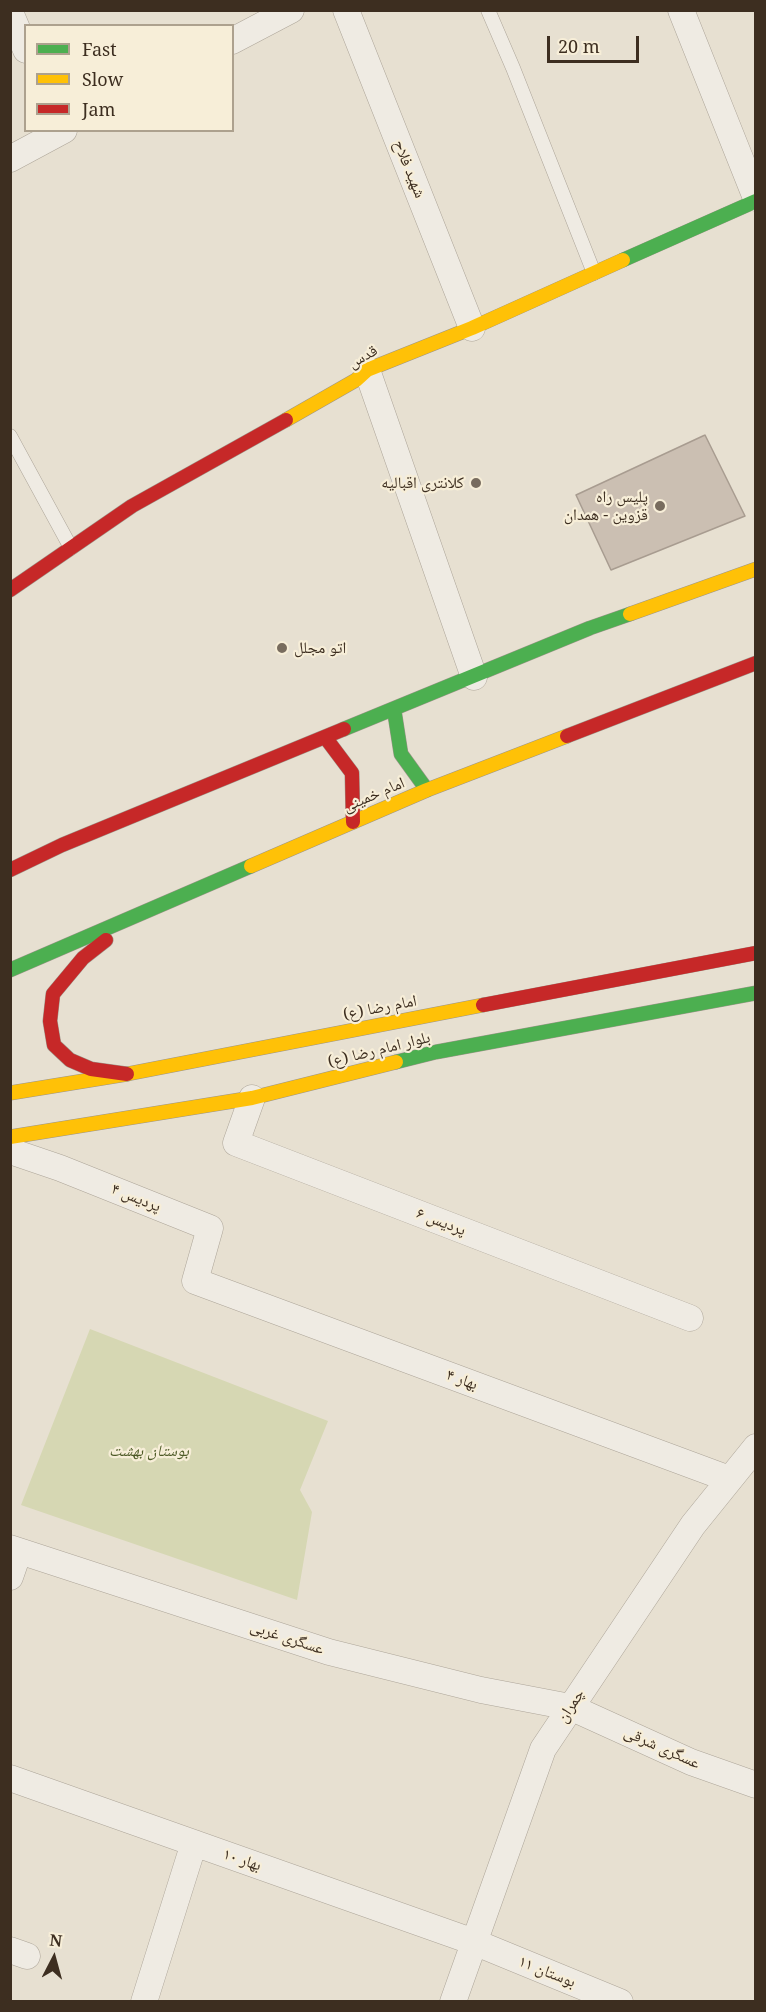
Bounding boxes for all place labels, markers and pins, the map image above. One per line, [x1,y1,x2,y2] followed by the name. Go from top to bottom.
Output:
[381,473,464,493] place label: کلانتری اقبالیه
[469,476,483,490] marker: کلانتری اقبالیه
[564,487,648,525] place label: پلیس راه قزوین - همدان
[653,499,667,513] marker: پلیس راه قزوین - همدان
[294,638,346,658] place label: اتو مجلل
[275,641,289,655] marker: اتو مجلل

